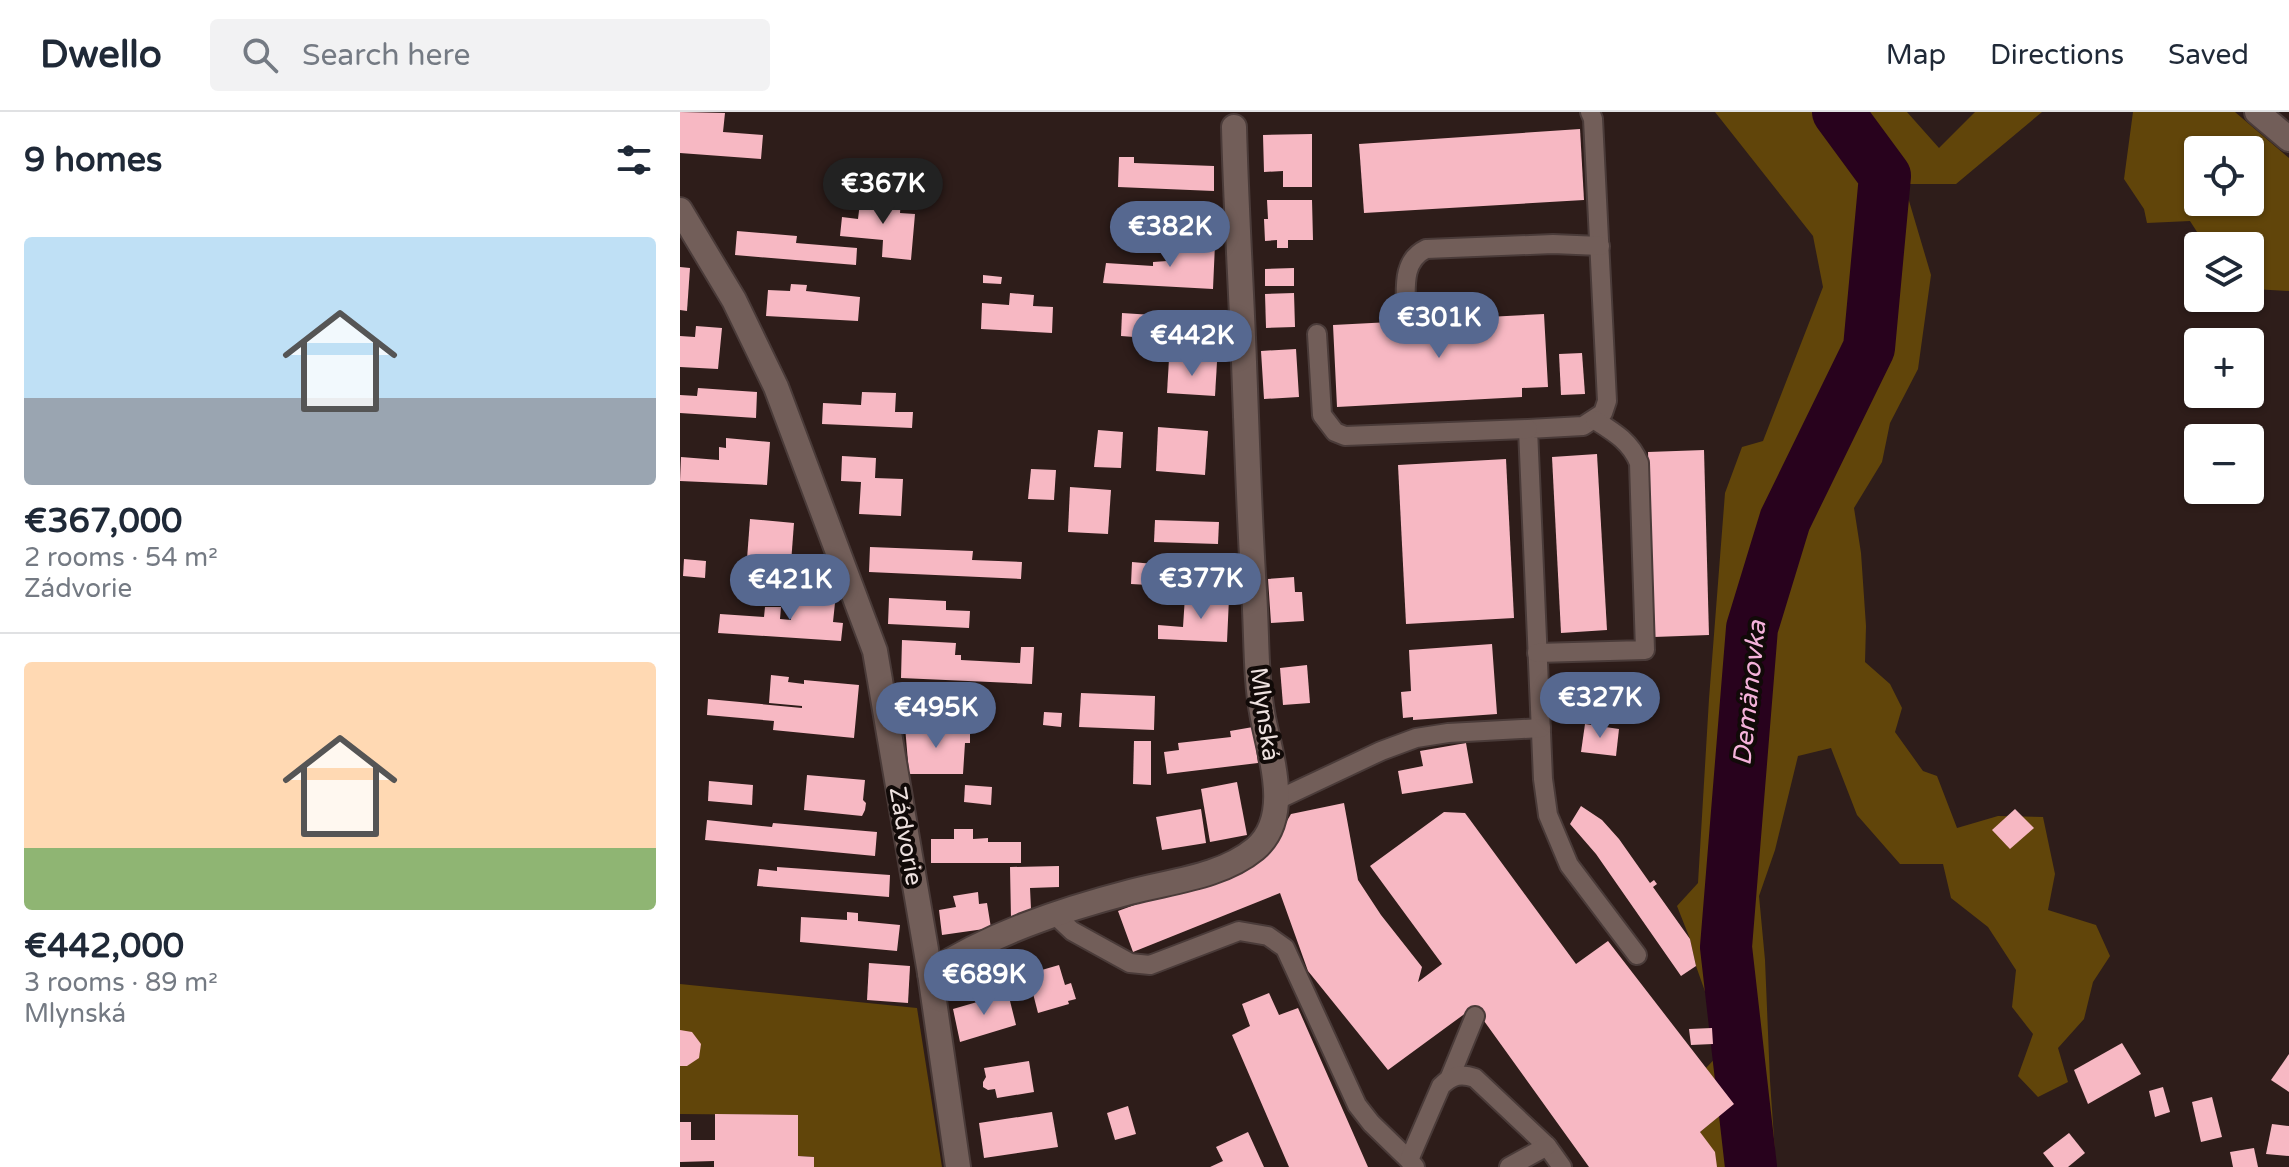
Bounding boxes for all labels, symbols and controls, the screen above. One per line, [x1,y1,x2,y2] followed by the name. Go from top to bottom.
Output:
[210,19,770,91] search box
[40,32,162,78] text: Dwello
[238,33,282,77] icon: search
[302,37,471,74] text: Search here
[1886,38,1946,72] text: Map
[1990,38,2124,72] text: Directions
[2168,38,2249,72] text: Saved
[2184,136,2264,504] map controls
[2184,136,2264,216] button: locate
[612,138,656,182] icon: filters
[24,140,162,181] text: 9 homes
[827,158,939,226] pin: €367K
[841,168,925,199] text: €367K
[1114,201,1226,269] pin: €382K
[1128,211,1212,242] text: €382K
[2184,232,2264,312] button: layers
[268,289,412,433] icon: home
[1383,292,1495,360] pin: €301K
[1397,302,1481,333] text: €301K
[1136,310,1248,378] pin: €442K
[1150,320,1234,351] text: €442K
[2184,328,2264,408] button: +
[2184,424,2264,504] button: −
[24,501,182,542] text: €367,000
[24,542,218,573] text: 2 rooms · 54 m²
[1145,553,1257,621] pin: €377K
[734,554,846,622] pin: €421K
[1159,563,1243,594] text: €377K
[748,564,832,595] text: €421K
[24,573,132,604] text: Zádvorie
[1726,617,1773,767] water label: Demänovka
[1244,665,1285,763] street label: Mlynská
[1544,672,1656,740] pin: €327K
[880,682,992,750] pin: €495K
[1558,682,1642,713] text: €327K
[894,692,978,723] text: €495K
[268,714,412,858] icon: home
[883,784,928,888] street label: Zádvorie
[24,926,184,967] text: €442,000
[928,949,1040,1017] pin: €689K
[942,959,1026,990] text: €689K
[24,967,218,998] text: 3 rooms · 89 m²
[24,998,126,1029] text: Mlynská

